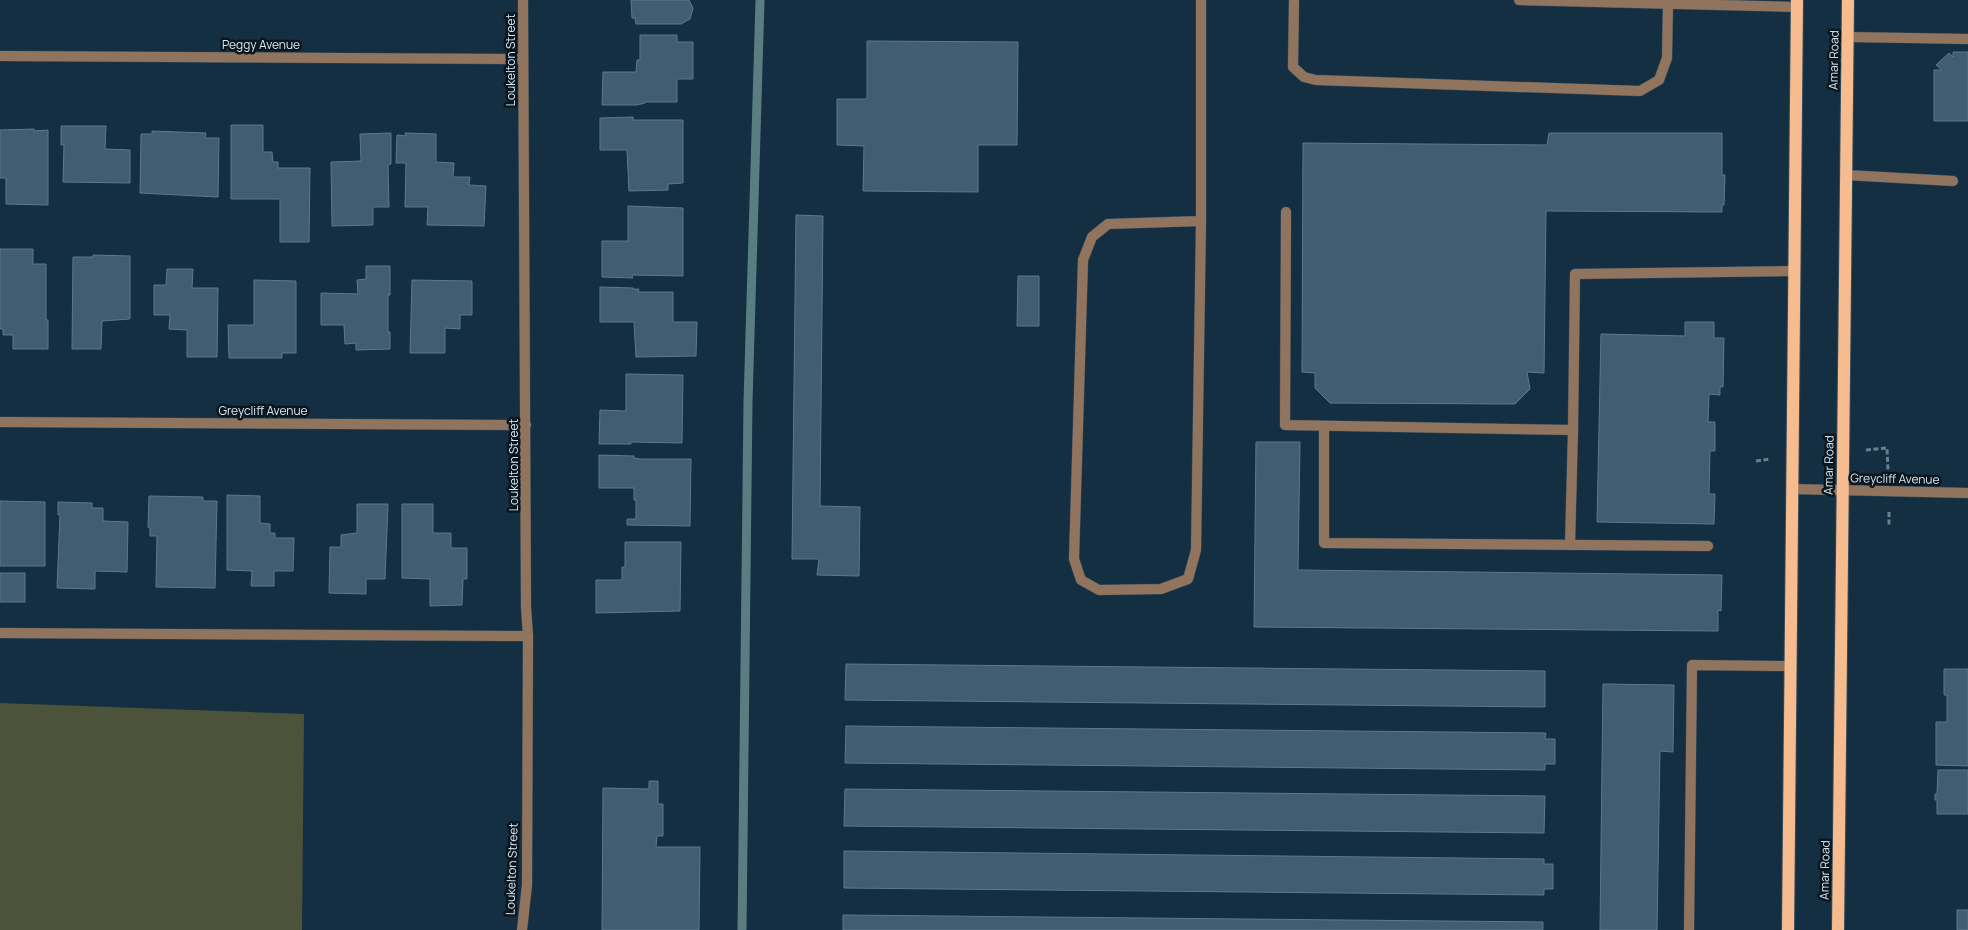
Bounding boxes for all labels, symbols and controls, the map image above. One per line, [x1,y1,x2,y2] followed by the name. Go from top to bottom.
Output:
[502,14,519,106] street label: Loukelton Street
[1824,30,1843,90] street label: Amar Road
[222,36,300,53] street label: Peggy Avenue
[218,402,308,419] street label: Greycliff Avenue
[505,419,522,511] street label: Loukelton Street
[1819,435,1838,495] street label: Amar Road
[1850,469,1940,488] street label: Greycliff Avenue
[501,822,522,915] street label: Loukelton Street
[1815,840,1834,900] street label: Amar Road

